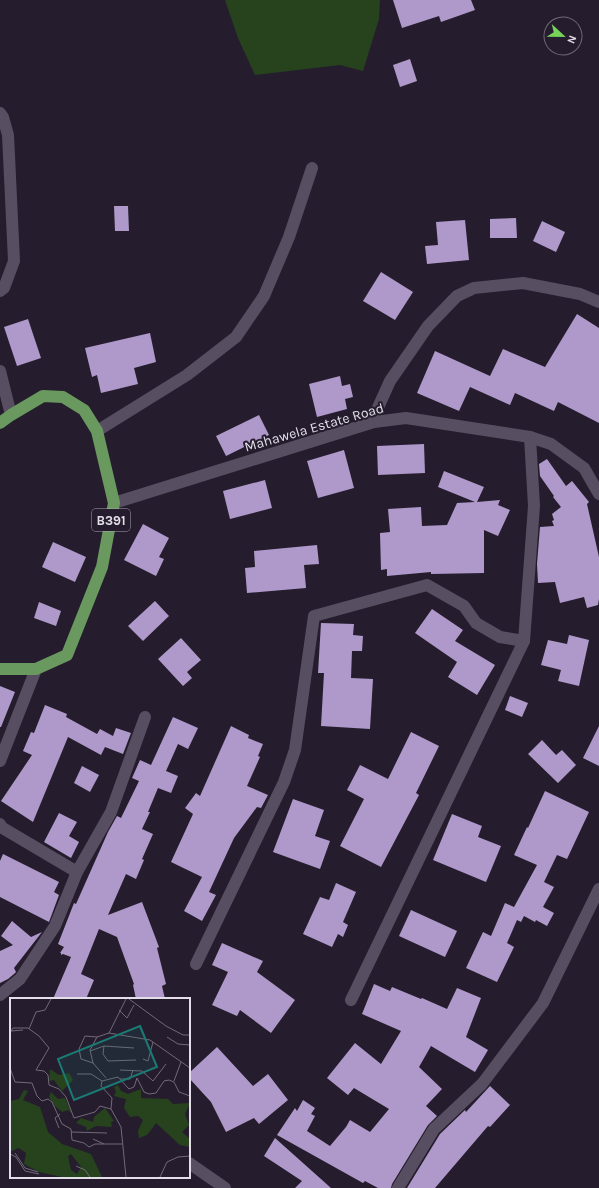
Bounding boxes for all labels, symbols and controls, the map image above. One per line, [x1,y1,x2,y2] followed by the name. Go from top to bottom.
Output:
[543,16,583,56] north arrow
[564,33,579,46] text: N
[242,399,386,456] street label: Mahawela Estate Road
[92,509,130,531] road number: B391
[10,998,190,1178] inset map

